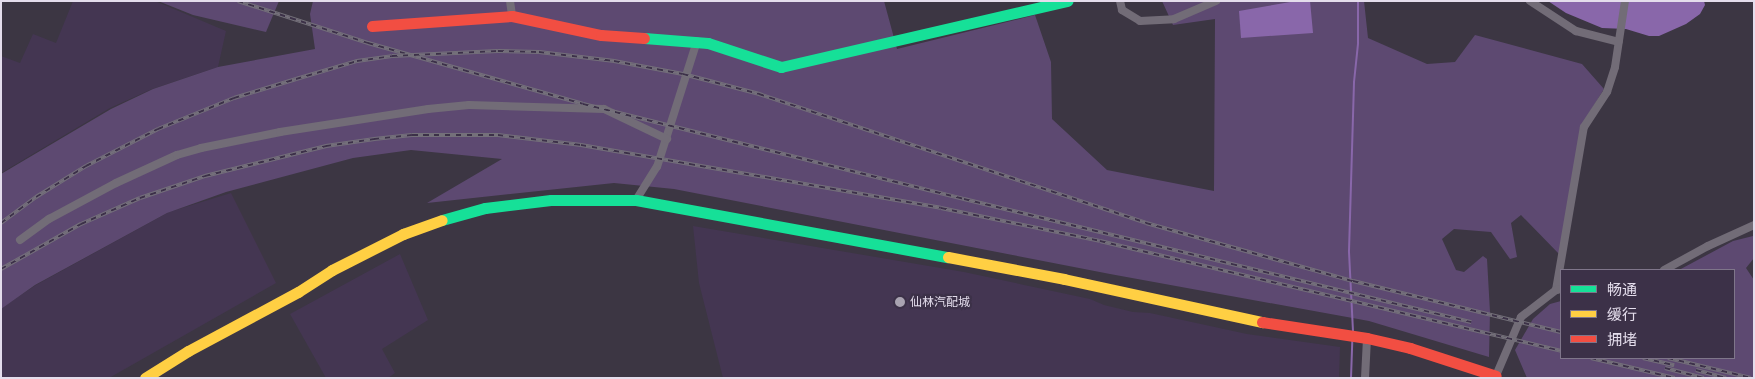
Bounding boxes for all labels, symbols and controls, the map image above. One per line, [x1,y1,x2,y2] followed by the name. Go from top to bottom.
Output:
[1560,269,1735,359] legend
[1607,280,1637,299] text: 畅通
[910,295,970,309] place label: 仙林汽配城
[894,296,906,308] marker: 仙林汽配城
[1607,305,1637,324] text: 缓行
[1607,330,1637,349] text: 拥堵

